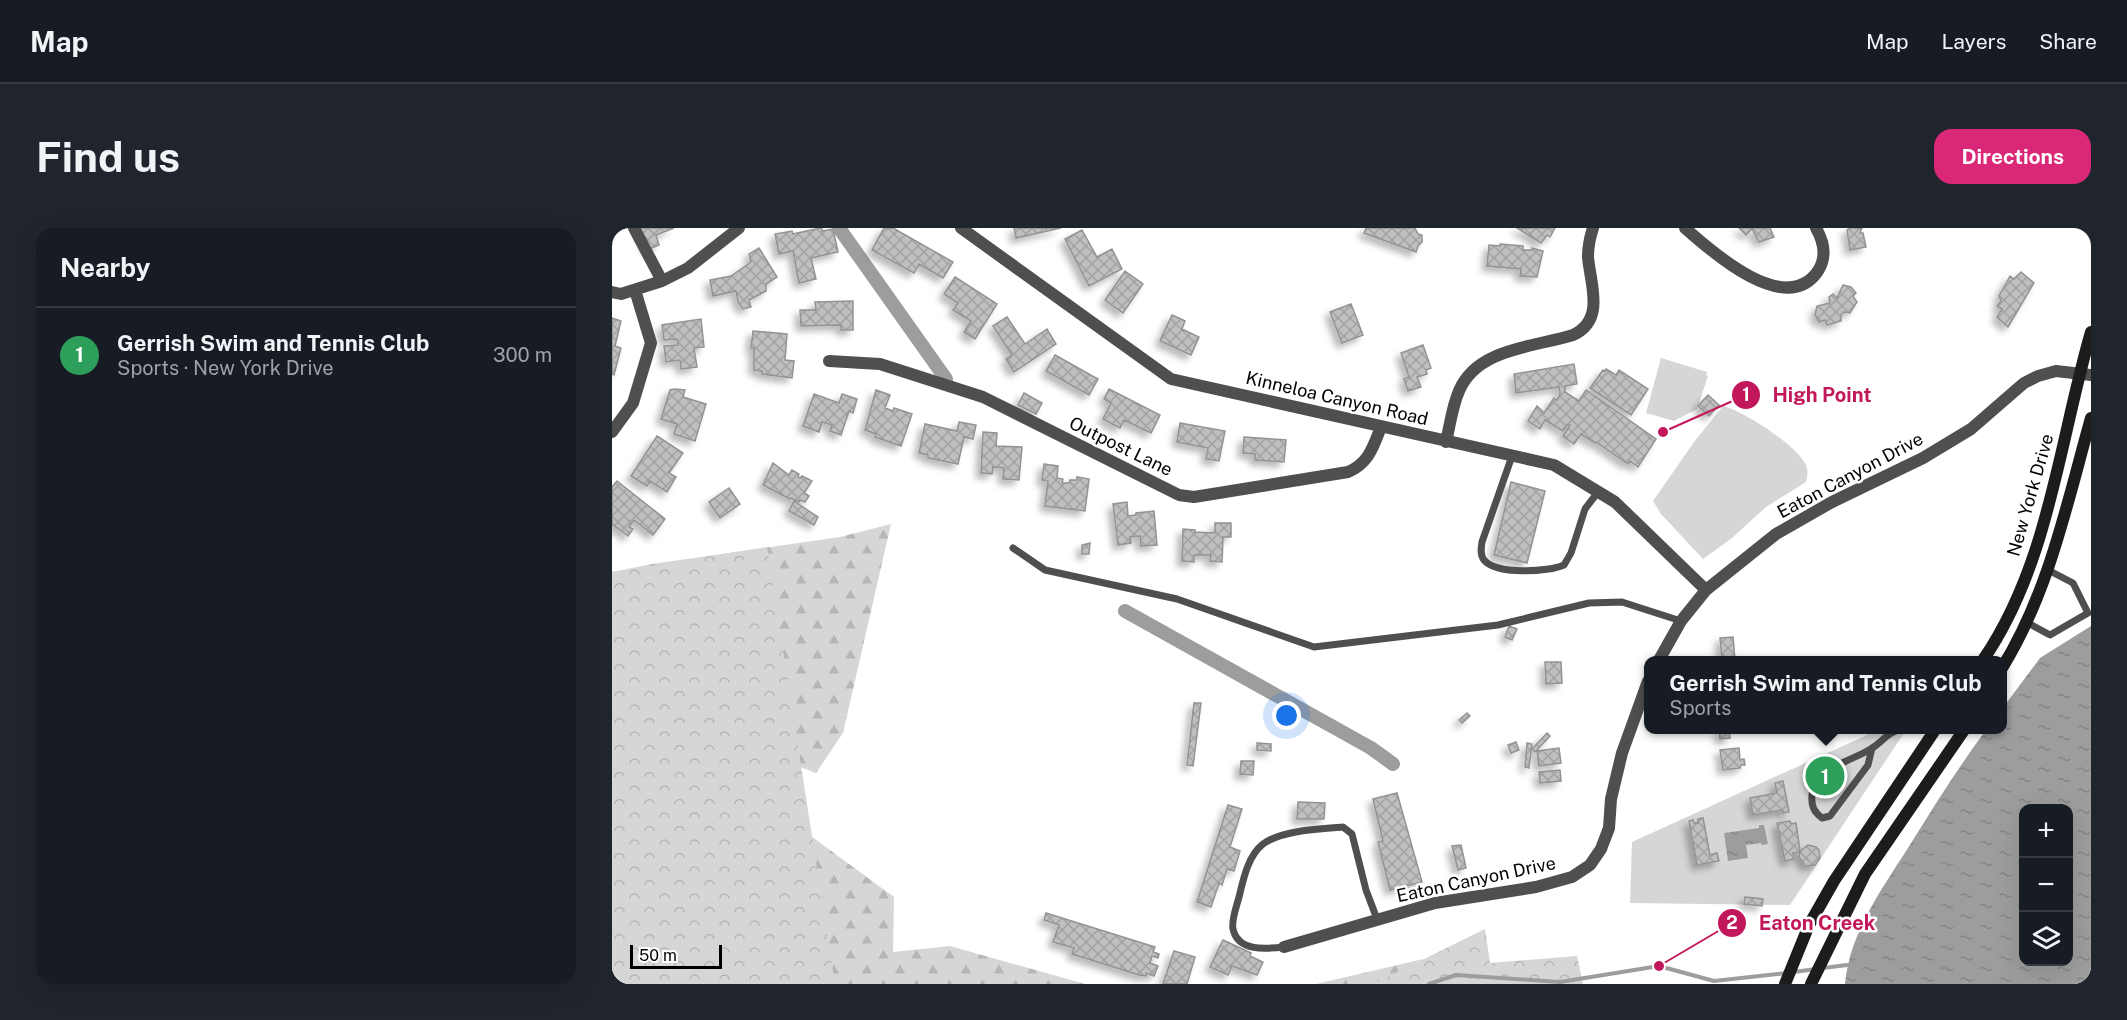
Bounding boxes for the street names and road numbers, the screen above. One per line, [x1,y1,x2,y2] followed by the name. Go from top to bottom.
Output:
[1244,367,1430,429] street label: Kinneloa Canyon Road
[1066,412,1176,480] street label: Outpost Lane
[1774,428,1926,522] street label: Eaton Canyon Drive
[2002,431,2058,559] street label: New York Drive
[1395,852,1557,906] street label: Eaton Canyon Drive

